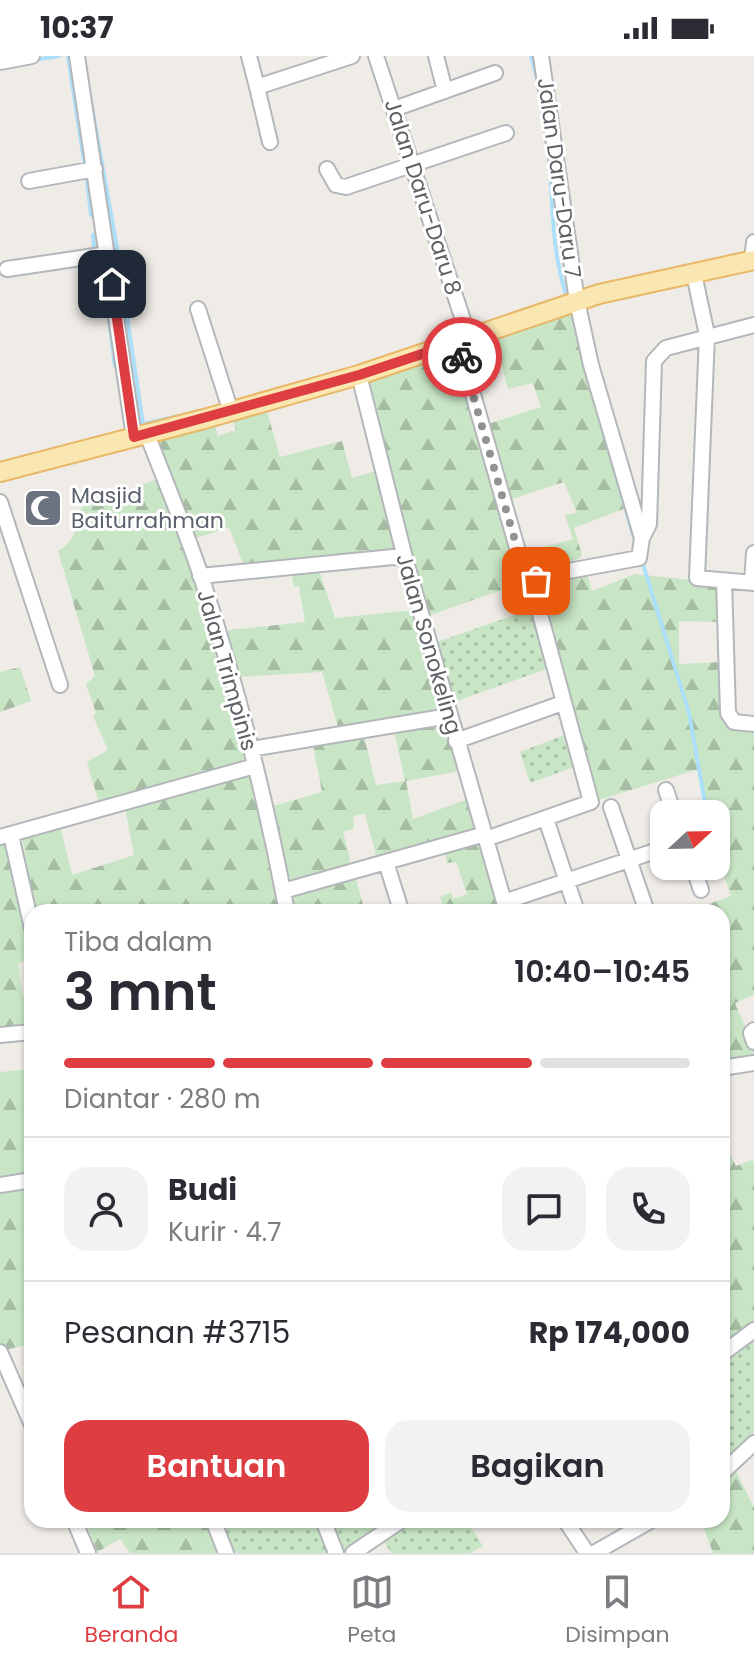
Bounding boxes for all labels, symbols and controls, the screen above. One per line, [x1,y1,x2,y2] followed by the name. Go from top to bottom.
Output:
[40,6,114,49] text: 10:37
[530,76,588,280] street label: Jalan Daru-Daru 7
[377,95,469,299] street label: Jalan Daru-Daru 8
[78,250,146,318] pin
[90,262,134,306] icon: home
[422,317,502,397] courier
[440,335,484,379] icon: bike
[71,480,224,536] place label: Masjid Baiturrahman
[22,487,64,529] mosque icon: Masjid Baiturrahman
[502,547,570,615] pin
[388,550,470,738] street label: Jalan Sonokeling
[514,559,558,603] icon: bag
[189,586,265,754] street label: Jalan Trimpinis
[650,800,730,880] north arrow
[650,800,730,880] map controls
[64,924,212,960] text: Tiba dalam
[514,950,690,993] text: 10:40–10:45
[64,955,217,1028] text: 3 mnt
[64,1081,261,1117] text: Diantar · 280 m
[64,1167,148,1251] button: person
[502,1167,586,1251] button: chat
[606,1167,690,1251] button: phone
[168,1168,237,1211] text: Budi
[168,1214,281,1250] text: Kurir · 4.7
[64,1311,290,1354] text: Pesanan #3715
[529,1311,690,1354] text: Rp 174,000
[64,1420,369,1512] button: Bantuan
[385,1420,690,1512] button: Bagikan
[84,1570,178,1651] tab: Beranda
[347,1570,396,1651] tab: Peta
[565,1570,670,1651] tab: Disimpan

